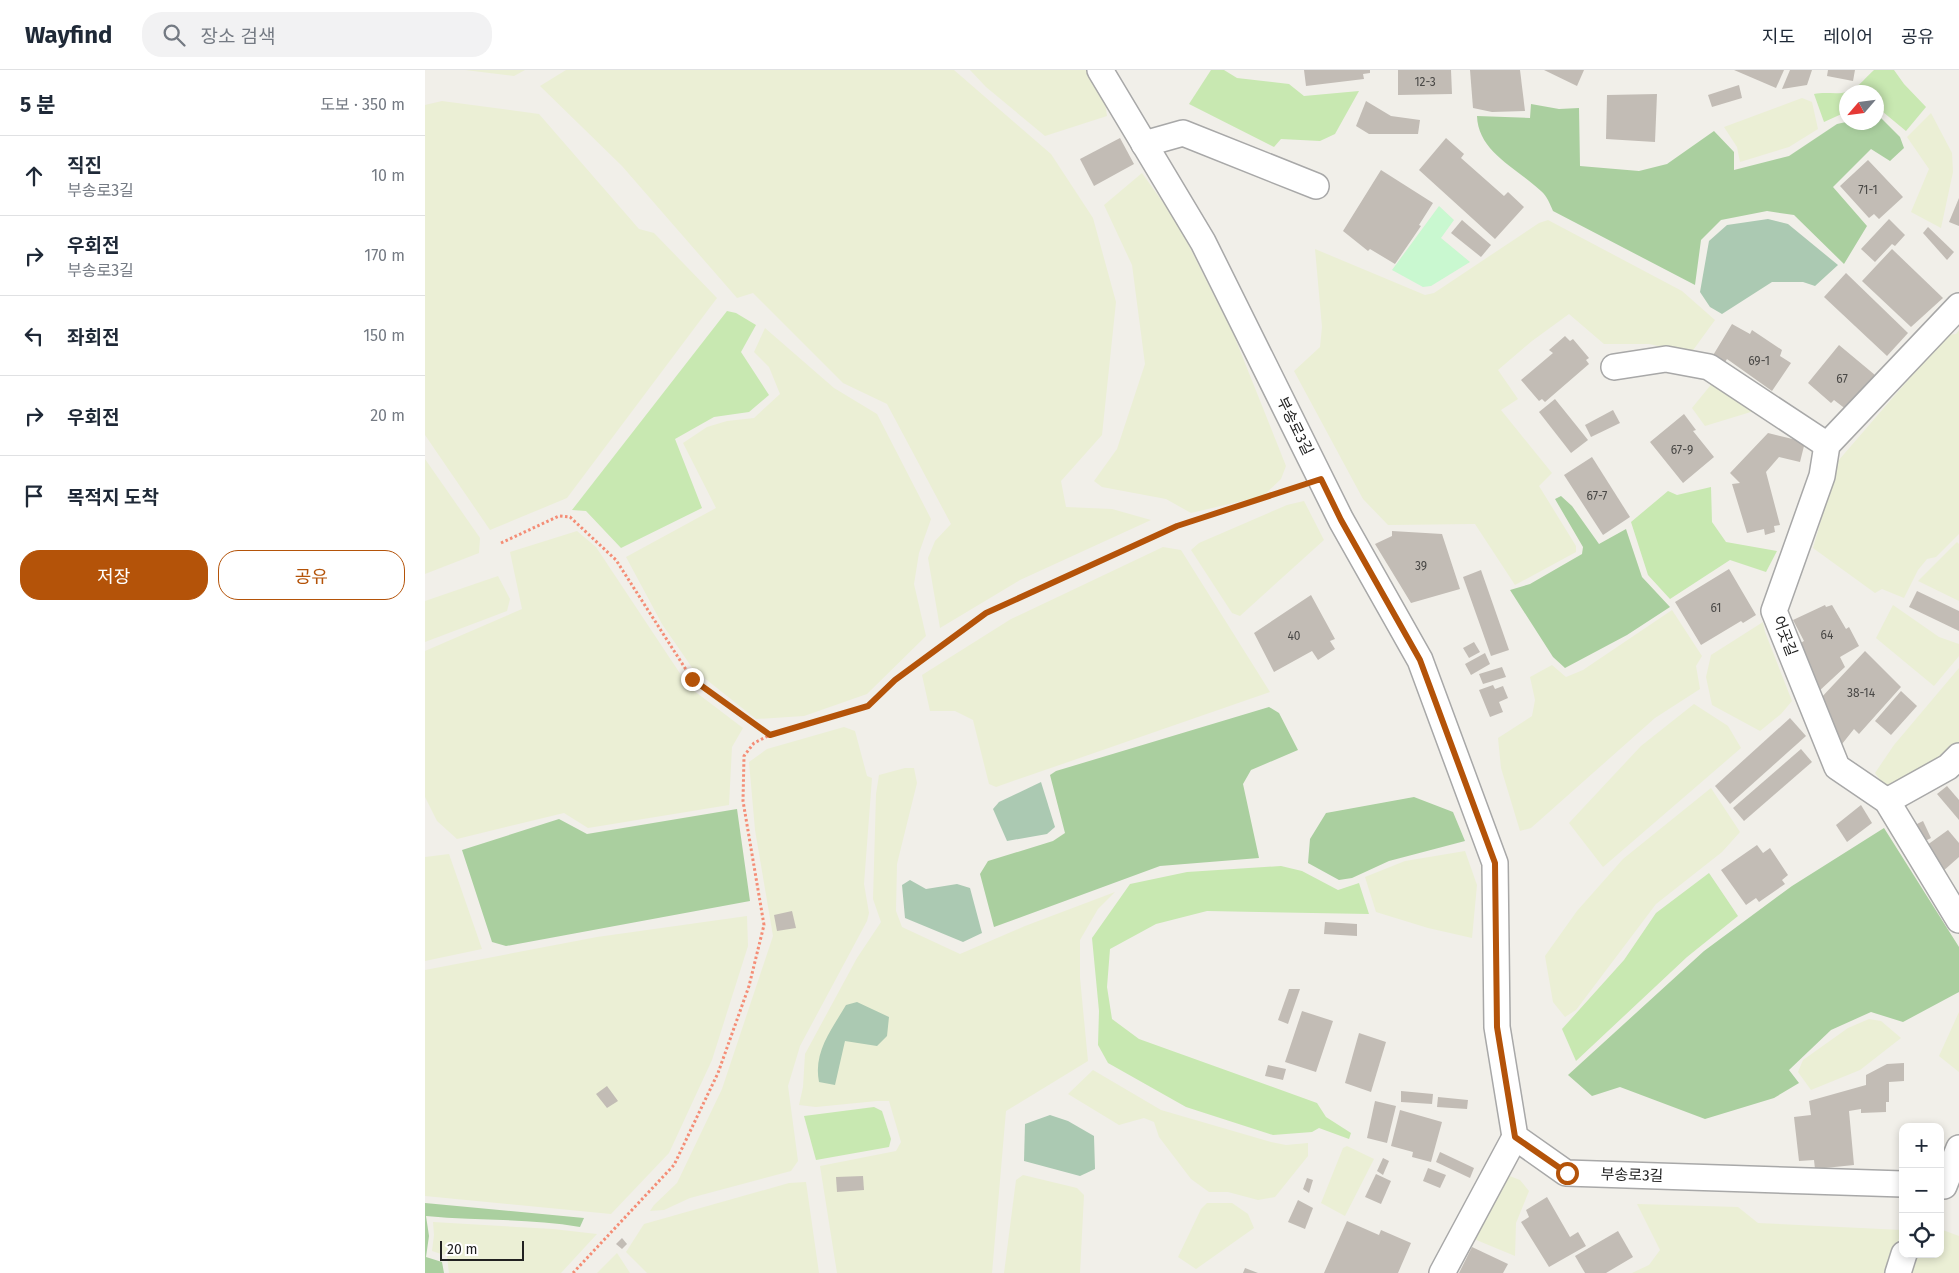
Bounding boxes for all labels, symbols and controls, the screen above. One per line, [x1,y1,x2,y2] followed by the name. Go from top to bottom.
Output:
[142,12,492,57] search box
[25,21,112,49] text: Wayfind
[160,21,188,49] icon: search
[200,25,275,48] text: 장소 검색
[1762,26,1795,48] text: 지도
[1823,26,1873,48] text: 레이어
[1901,26,1934,48] text: 공유
[1414,75,1436,89] house number: 12-3
[1839,85,1884,130] north arrow
[20,92,56,118] text: 5 분
[320,95,405,114] text: 도보 · 350 m
[67,154,102,177] text: 직진
[20,162,48,190] icon: ahead
[371,166,405,185] text: 10 m
[67,181,134,200] text: 부송로3길
[1858,183,1878,197] house number: 71-1
[67,234,119,257] text: 우회전
[20,242,48,270] icon: right
[364,246,405,265] text: 170 m
[67,261,134,280] text: 부송로3길
[20,322,48,350] icon: left
[67,326,119,349] text: 좌회전
[363,326,405,345] text: 150 m
[1748,354,1770,368] house number: 69-1
[1836,372,1848,386] house number: 67
[1273,394,1317,458] street label: 부송로3길
[20,402,48,430] icon: right
[67,406,119,429] text: 우회전
[370,406,405,425] text: 20 m
[1671,443,1693,457] house number: 67-9
[20,482,48,510] icon: arrive
[67,486,159,509] text: 목적지 도착
[1587,489,1607,503] house number: 67-7
[20,550,208,600] button: 저장
[218,550,405,600] button: 공유
[1415,559,1427,573] house number: 39
[1710,601,1722,615] house number: 61
[1769,613,1801,659] street label: 어곳길
[1821,628,1834,642] house number: 64
[1287,629,1301,643] house number: 40
[681,668,704,691] route end
[1847,686,1876,700] house number: 38-14
[1899,1123,1944,1258] map controls
[1899,1123,1944,1168] button: +
[1556,1162,1579,1185] route start
[1600,1165,1664,1185] street label: 부송로3길
[1899,1168,1944,1213] button: −
[1899,1213,1944,1258] button: locate
[440,1238,524,1261] scale bar
[447,1241,477,1258] text: 20 m

